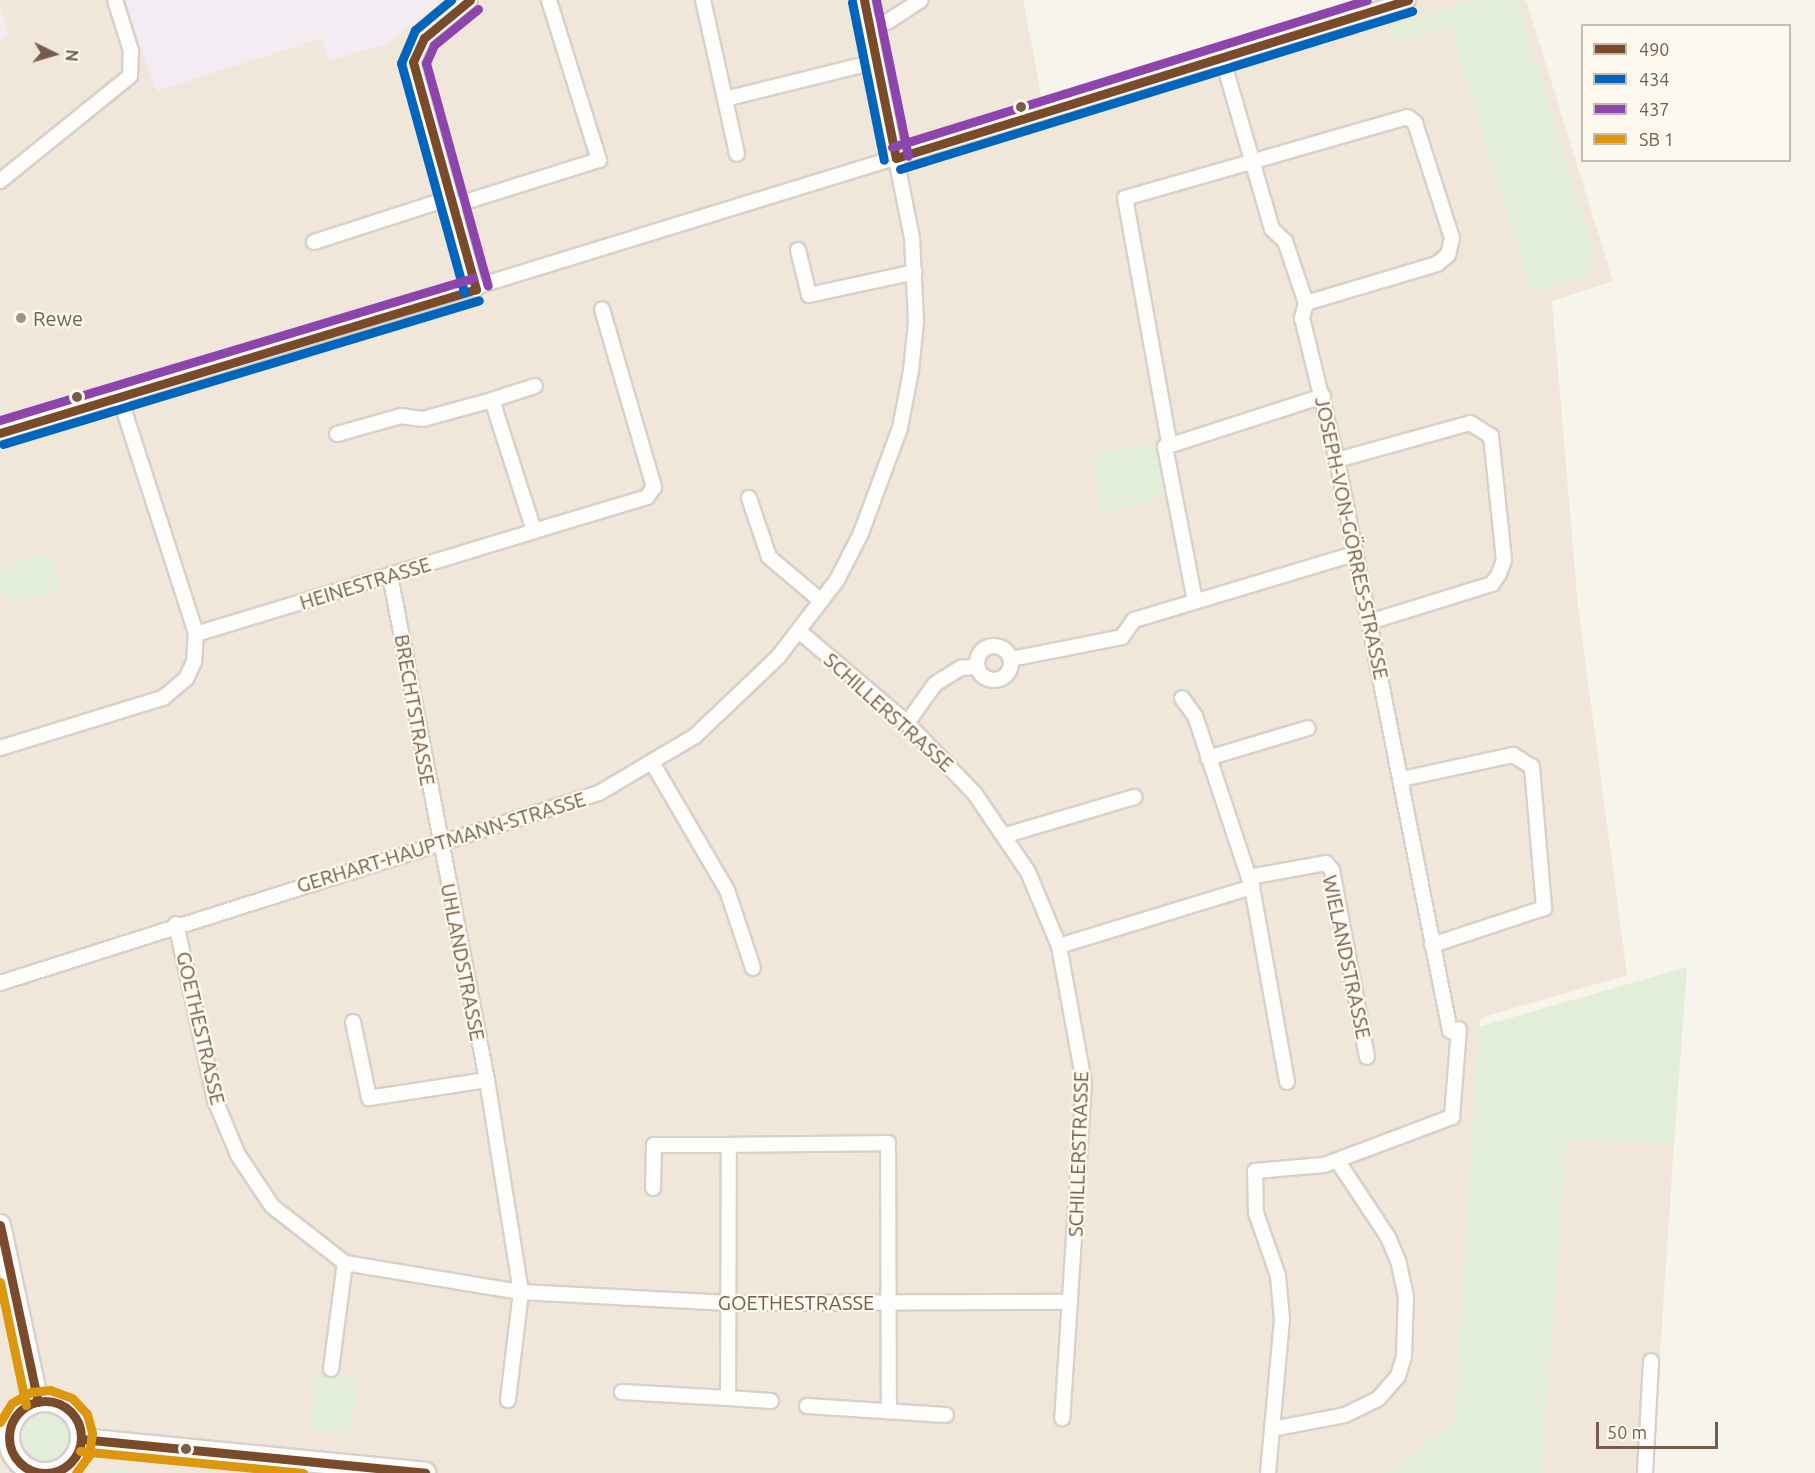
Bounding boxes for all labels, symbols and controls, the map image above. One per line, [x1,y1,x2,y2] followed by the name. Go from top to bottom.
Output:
[24,24,84,84] north arrow
[1581,24,1791,162] legend
[1639,39,1669,59] text: 490
[62,49,81,62] text: N
[1639,69,1669,89] text: 434
[1639,99,1669,119] text: 437
[1015,101,1027,113] unlabelled marker
[1639,129,1674,149] text: SB 1
[33,306,83,330] place label: Rewe
[14,311,28,325] marker: Rewe
[71,391,83,403] unlabelled marker
[1310,395,1394,681] street label: JOSEPH-VON-GÖRRES-STRASSE
[297,552,433,614] street label: HEINESTRASSE
[390,632,440,788] street label: BRECHTSTRASSE
[819,648,959,776] street label: SCHILLERSTRASSE
[294,787,588,897] street label: GERHART-HAUPTMANN-STRASSE
[1318,873,1376,1041] street label: WIELANDSTRASSE
[436,881,490,1043] street label: UHLANDSTRASSE
[172,949,230,1107] street label: GOETHESTRASSE
[1063,1071,1093,1237] street label: SCHILLERSTRASSE
[718,1290,874,1314] street label: GOETHESTRASSE
[1599,1410,1720,1448] scale bar
[1607,1422,1647,1442] text: 50 m
[180,1443,192,1455] unlabelled marker

